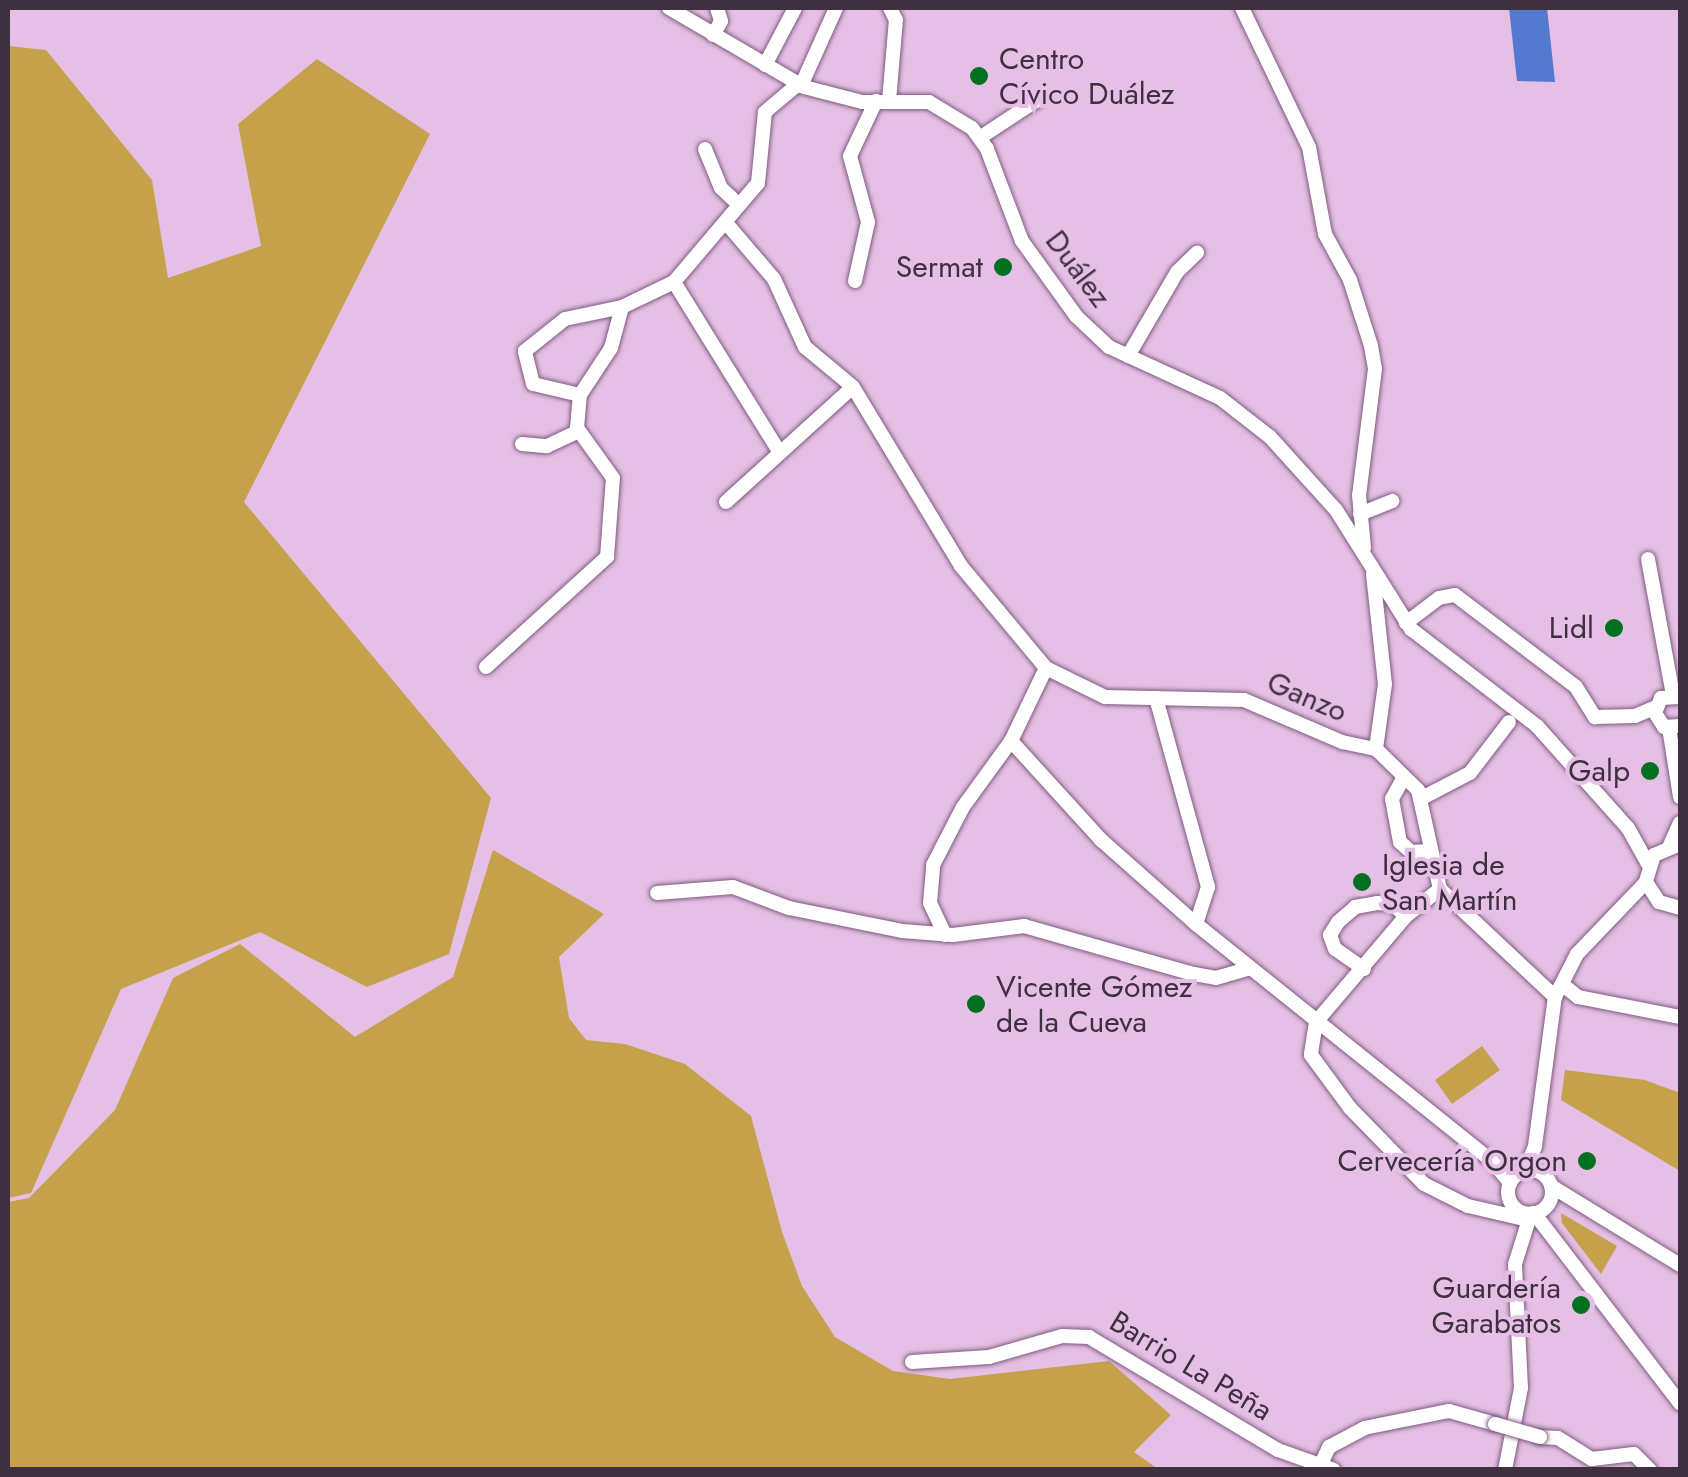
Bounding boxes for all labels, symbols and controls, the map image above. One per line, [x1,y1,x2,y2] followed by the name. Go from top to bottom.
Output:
[999,41,1174,112] place label: Centro Cívico Duález
[968,65,990,87] marker: Centro Cívico Duález
[1038,224,1118,314] street label: Duález
[896,249,983,285] place label: Sermat
[992,256,1014,278] marker: Sermat
[1549,610,1594,646] place label: Lidl
[1603,617,1625,639] marker: Lidl
[1262,664,1352,730] street label: Ganzo
[1568,753,1630,789] place label: Galp
[1639,760,1661,782] marker: Galp
[1382,847,1517,918] place label: Iglesia de San Martín
[1351,871,1373,893] marker: Iglesia de San Martín
[996,969,1193,1040] place label: Vicente Gómez de la Cueva
[965,993,987,1015] marker: Vicente Gómez de la Cueva
[1338,1143,1567,1179] place label: Cervecería Orgon
[1576,1150,1598,1172] marker: Cervecería Orgon
[1431,1270,1561,1340] place label: Guardería Garabatos
[1570,1294,1592,1316] marker: Guardería Garabatos
[1103,1303,1279,1429] street label: Barrio La Peña

